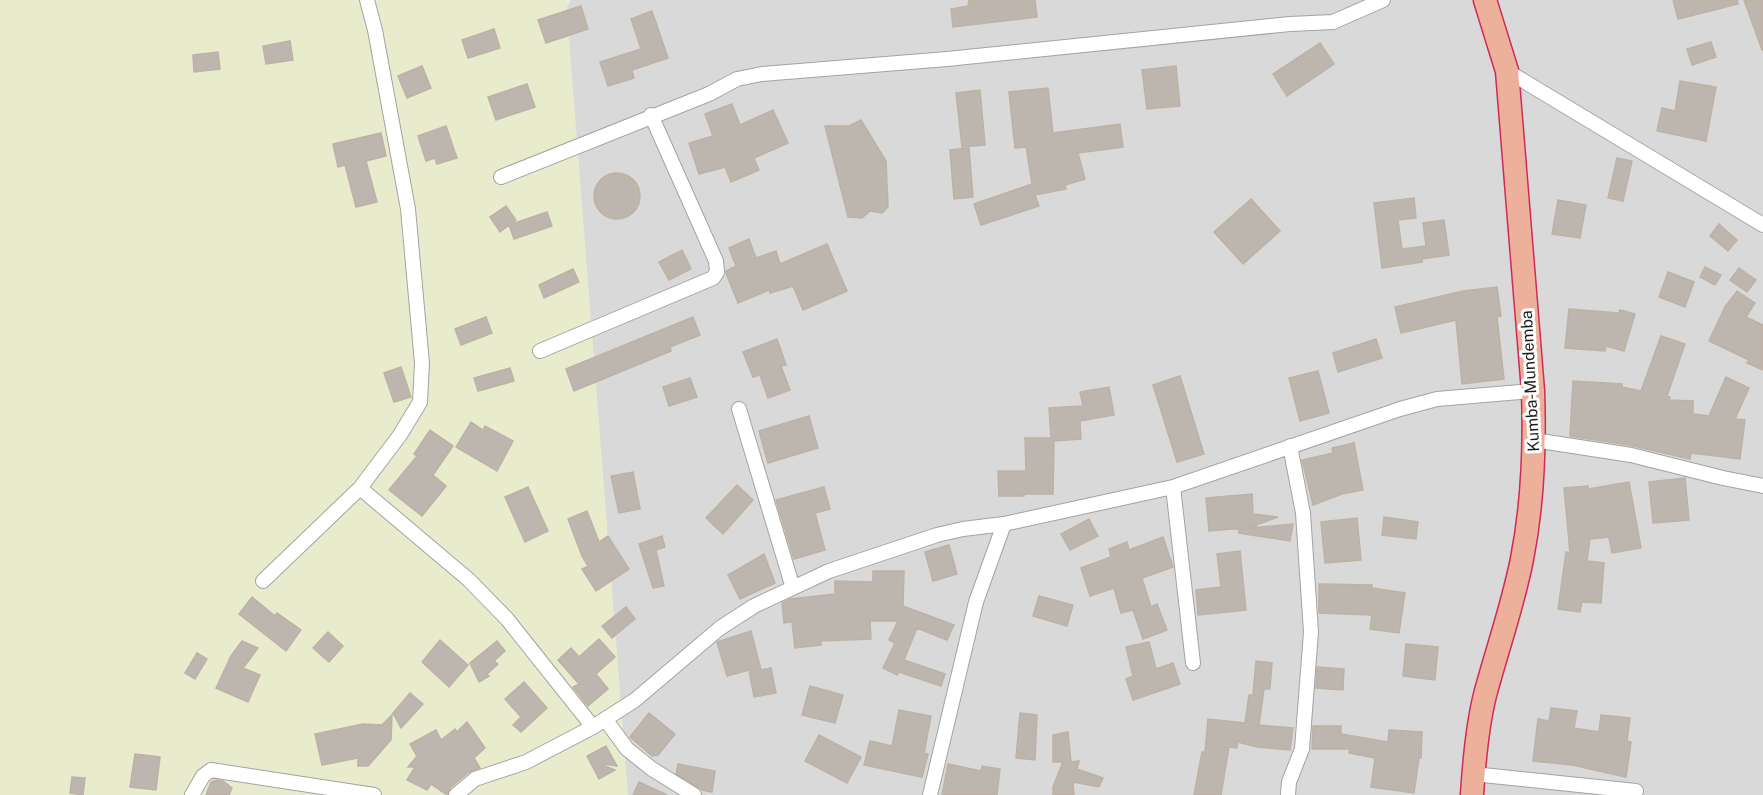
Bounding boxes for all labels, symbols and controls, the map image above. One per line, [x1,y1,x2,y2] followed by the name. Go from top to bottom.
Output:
[1517,310,1543,452] street label: Kumba-Mundemba

